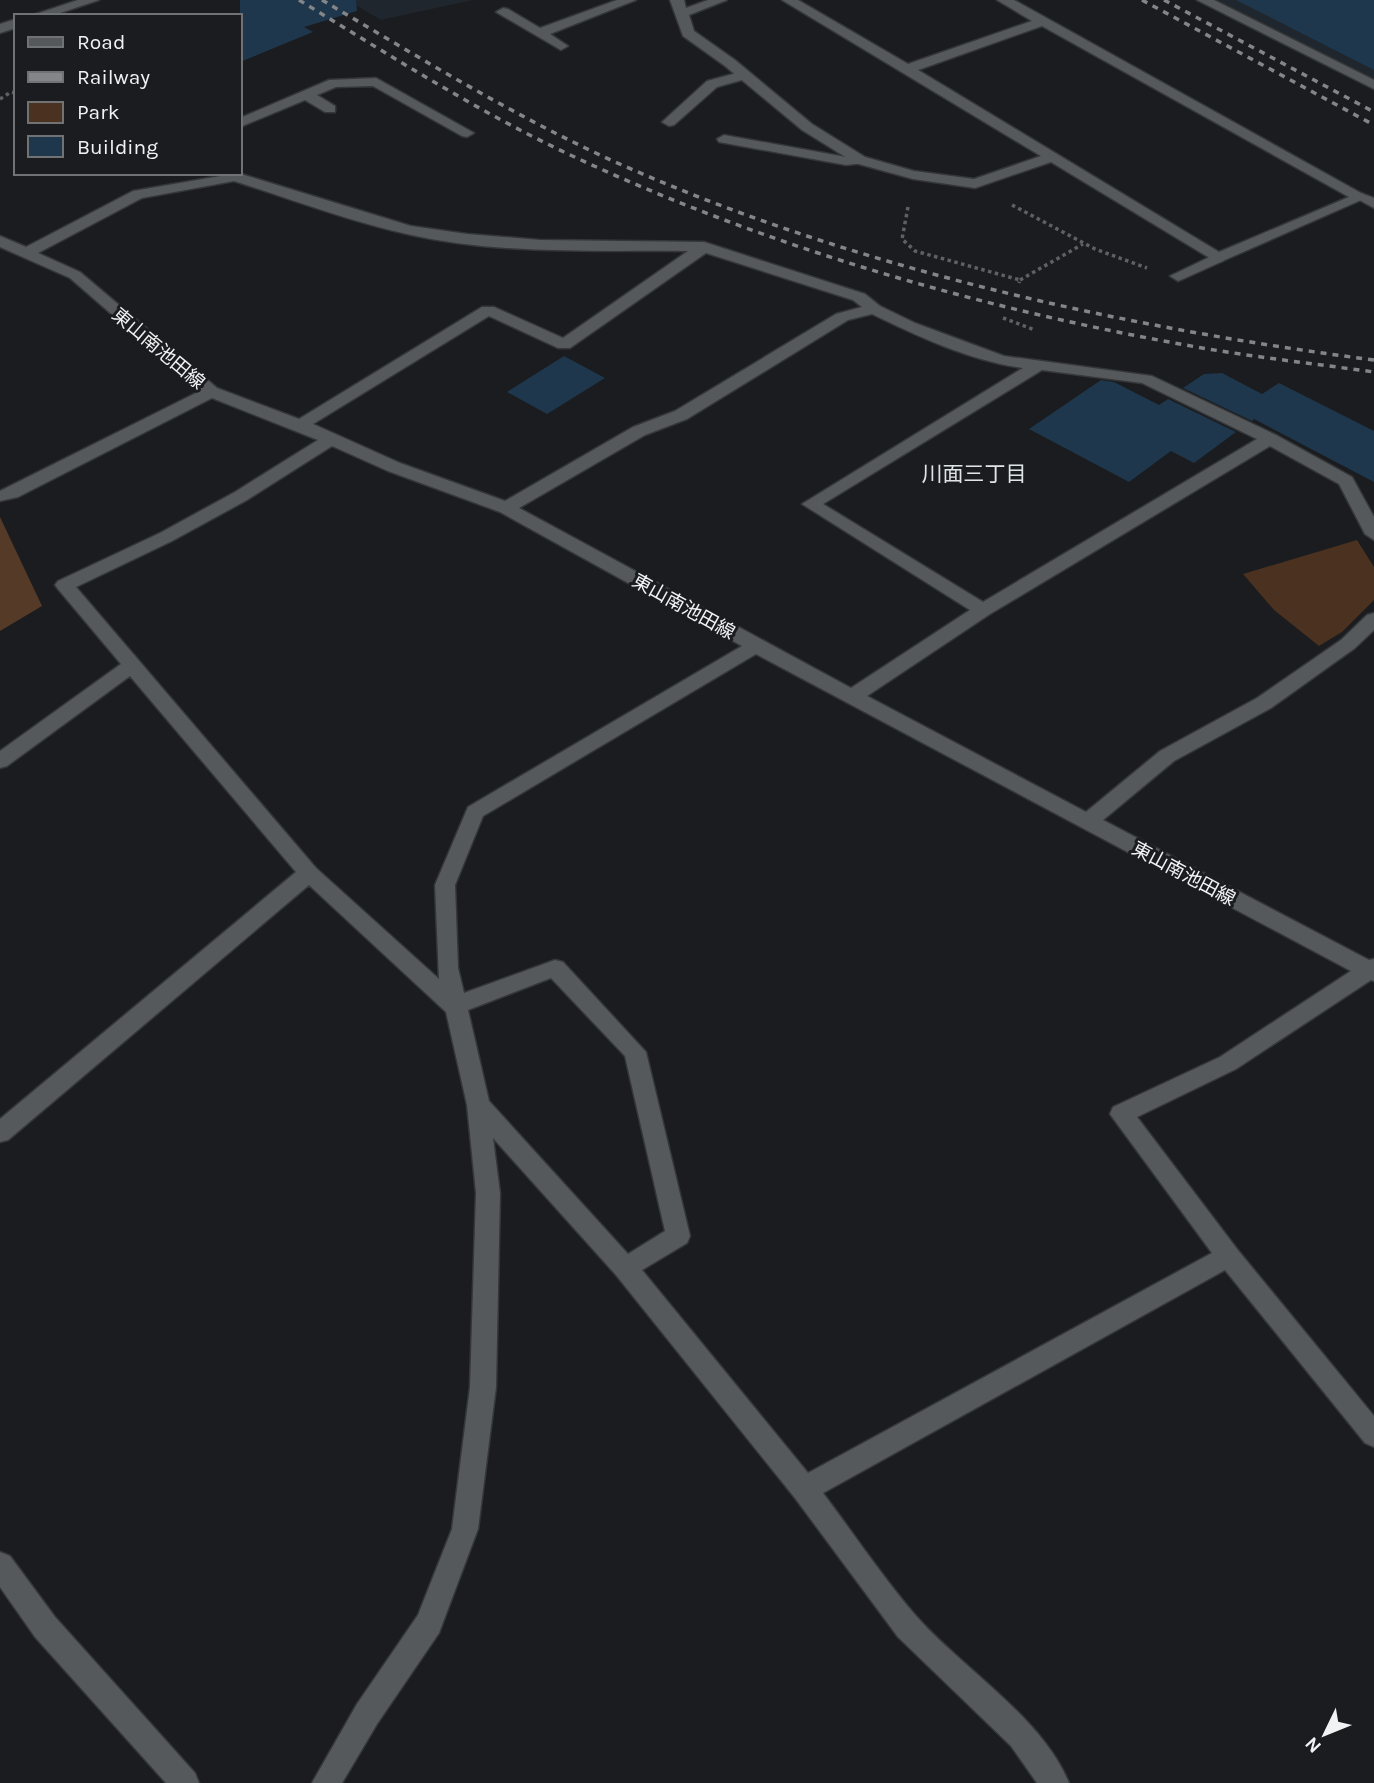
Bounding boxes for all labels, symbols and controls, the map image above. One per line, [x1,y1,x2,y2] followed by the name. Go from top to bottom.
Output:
[14,14,242,175] legend
[77,30,125,54] text: Road
[77,65,150,89] text: Railway
[77,100,120,124] text: Park
[77,135,158,159] text: Building
[108,304,209,394] street label: 東山南池田線
[922,462,1027,486] district label: 川面三丁目
[628,570,739,644] street label: 東山南池田線
[1128,837,1239,910] street label: 東山南池田線
[1290,1699,1360,1769] north arrow
[1301,1732,1326,1757] text: N

